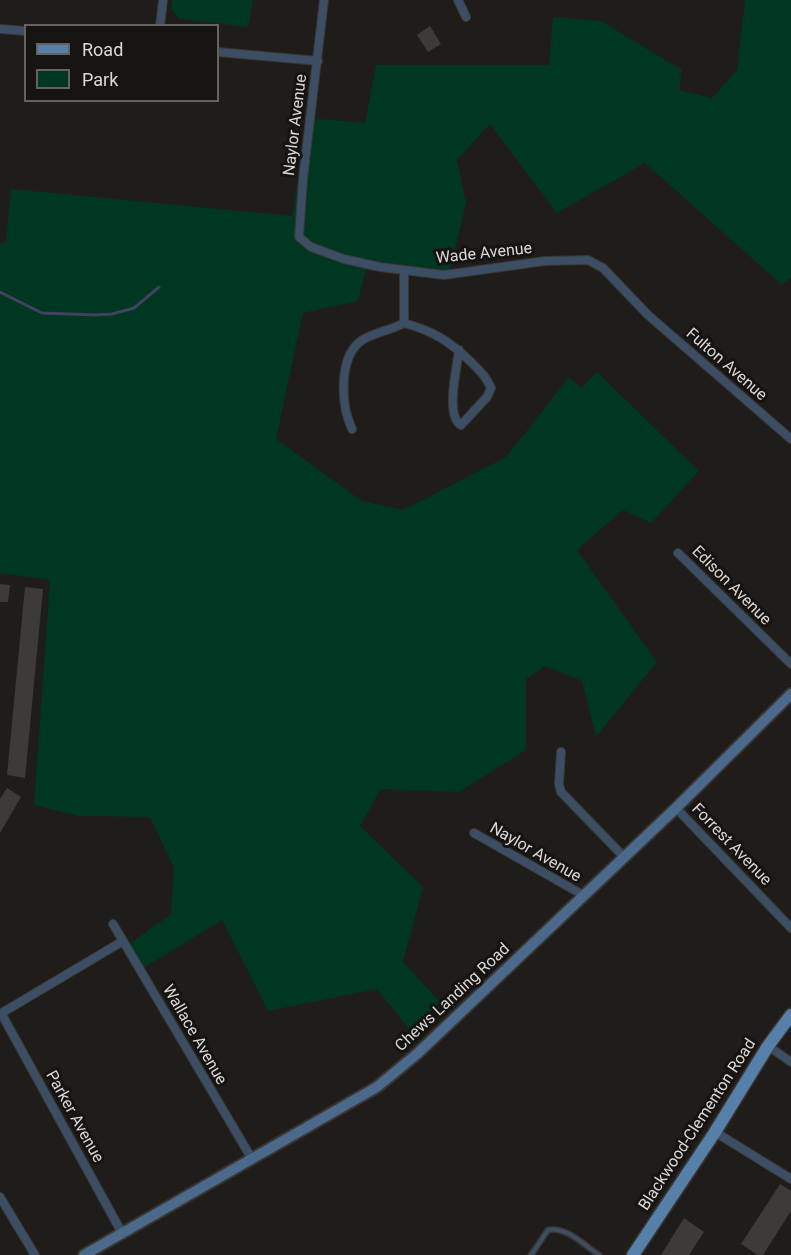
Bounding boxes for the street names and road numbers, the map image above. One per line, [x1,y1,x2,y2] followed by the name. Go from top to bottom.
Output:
[280,73,312,177] street label: Naylor Avenue
[435,239,533,269] street label: Wade Avenue
[682,325,770,405] street label: Fulton Avenue
[687,542,775,630] street label: Edison Avenue
[687,800,775,890] street label: Forrest Avenue
[486,819,584,887] street label: Naylor Avenue
[392,940,514,1056] street label: Chews Landing Road
[158,982,230,1088] street label: Wallace Avenue
[635,1036,761,1214] street label: Blackwood-Clementon Road
[41,1068,107,1166] street label: Parker Avenue

